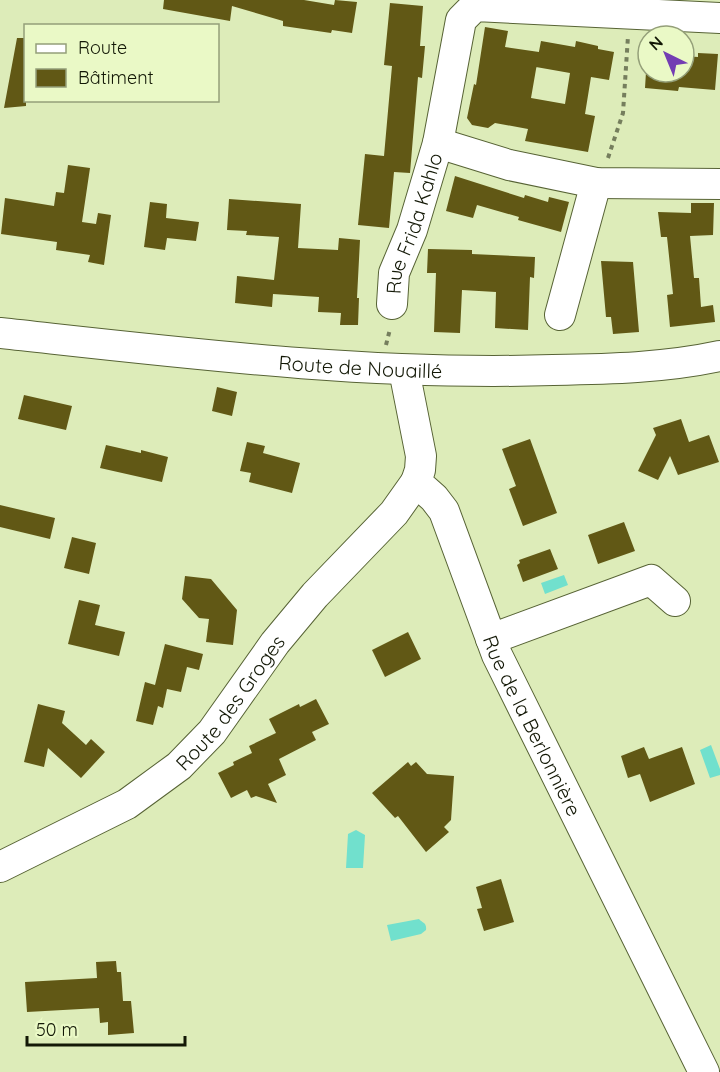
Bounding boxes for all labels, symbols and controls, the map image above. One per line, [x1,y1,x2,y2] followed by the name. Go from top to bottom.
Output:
[24,24,219,102] legend
[636,24,696,84] north arrow
[645,32,667,54] text: N
[78,36,127,59] text: Route
[78,66,154,89] text: Bâtiment
[380,150,447,295] street label: Rue Frida Kahlo
[278,349,443,383] street label: Route de Nouaillé
[170,629,290,775] street label: Route des Groges
[478,632,587,820] street label: Rue de la Berlonnière
[27,1009,184,1047] scale bar
[36,1018,78,1041] text: 50 m

